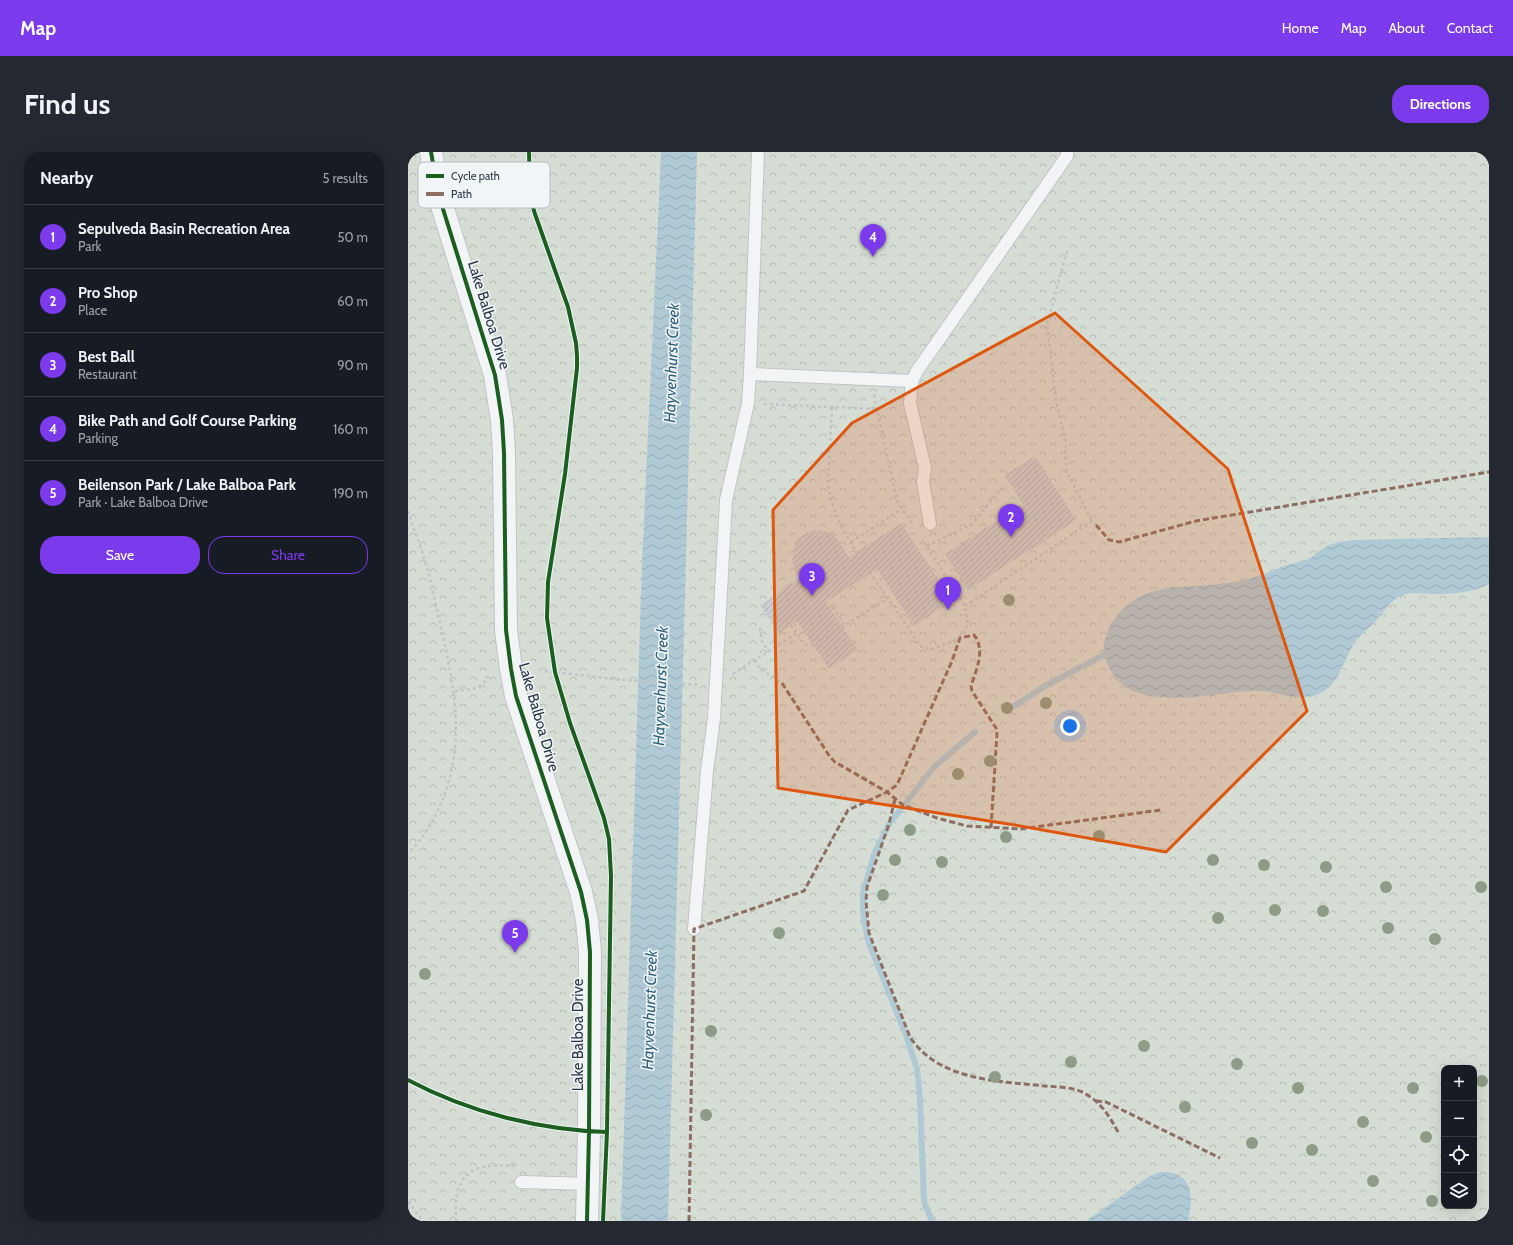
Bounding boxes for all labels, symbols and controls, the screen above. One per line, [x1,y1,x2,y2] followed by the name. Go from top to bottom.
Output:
[20,17,56,40] text: Map
[1282,19,1319,37] text: Home
[1341,19,1366,37] text: Map
[1388,19,1425,37] text: About
[1447,19,1493,37] text: Contact
[1392,85,1489,123] button: Directions
[24,87,110,121] text: Find us
[418,162,550,208] legend
[40,168,93,188] text: Nearby
[451,169,500,183] text: Cycle path
[322,170,368,186] text: 5 results
[451,187,472,201] text: Path
[78,220,290,238] text: Sepulveda Basin Recreation Area
[860,224,886,257] pin: 4
[51,229,55,245] text: 1
[338,229,368,245] text: 50 m
[78,238,101,254] text: Park
[464,259,514,372] street label: Lake Balboa Drive
[78,284,138,302] text: Pro Shop
[50,293,56,309] text: 2
[337,293,368,309] text: 60 m
[78,302,107,318] text: Place
[660,302,683,423] water label: Hayvenhurst Creek
[78,348,135,366] text: Best Ball
[49,357,57,373] text: 3
[337,357,368,373] text: 90 m
[78,366,137,382] text: Restaurant
[78,412,296,430] text: Bike Path and Golf Course Parking
[49,421,57,437] text: 4
[333,421,368,437] text: 160 m
[78,430,118,446] text: Parking
[78,476,296,494] text: Beilenson Park / Lake Balboa Park
[50,485,56,501] text: 5
[333,485,368,501] text: 190 m
[78,494,208,510] text: Park · Lake Balboa Drive
[998,504,1024,537] pin: 2
[40,536,200,574] button: Save
[208,536,368,574] button: Share
[799,563,825,596] pin: 3
[935,577,961,610] pin: 1
[649,625,672,746] water label: Hayvenhurst Creek
[515,660,563,774] street label: Lake Balboa Drive
[1060,716,1080,736] your location
[502,920,528,953] pin: 5
[638,949,661,1070] water label: Hayvenhurst Creek
[569,978,587,1091] street label: Lake Balboa Drive
[1441,1065,1477,1209] map controls
[1441,1065,1477,1101] button: +
[1441,1101,1477,1137] button: −
[1441,1137,1477,1173] button: locate
[1441,1173,1477,1209] button: layers

